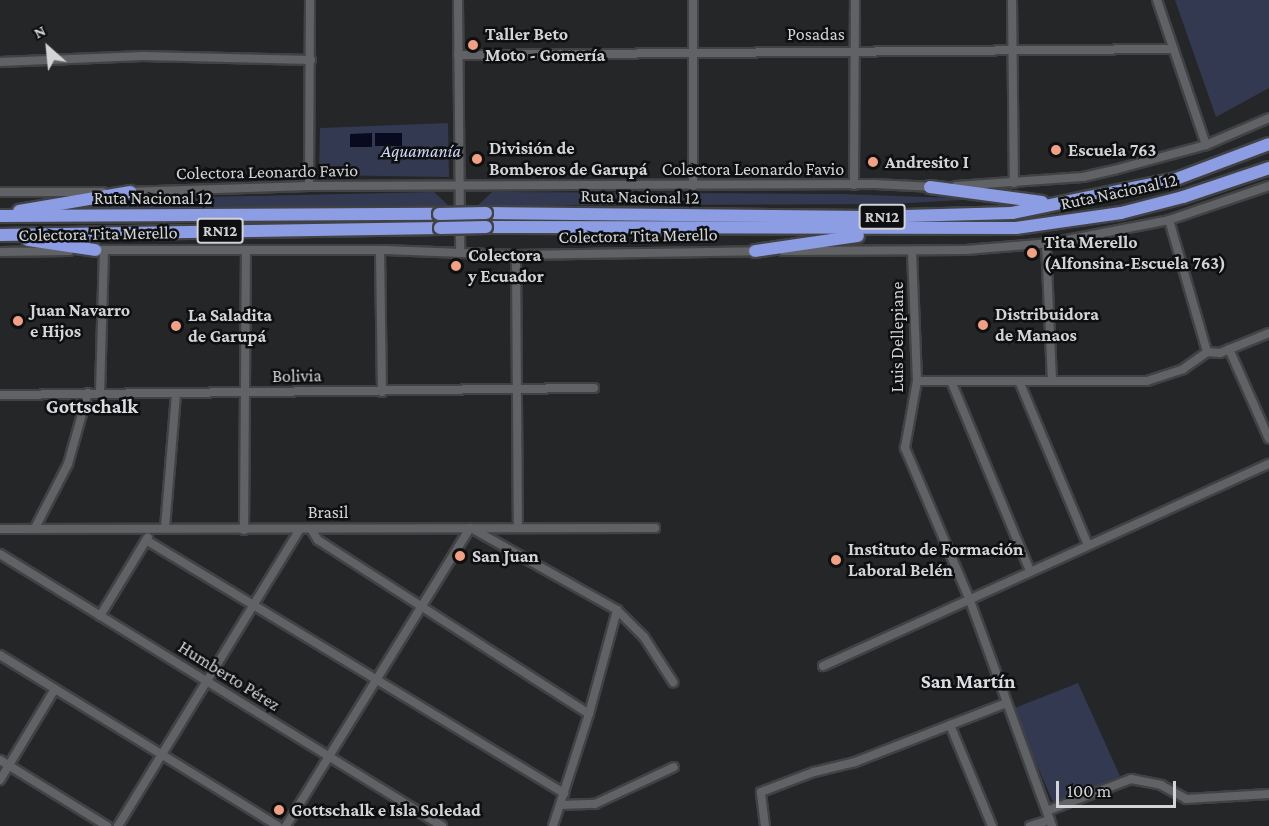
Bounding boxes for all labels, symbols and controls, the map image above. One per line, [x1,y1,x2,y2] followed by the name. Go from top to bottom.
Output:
[18,18,78,78] north arrow
[31,21,48,42] text: N
[787,23,845,45] street label: Posadas
[485,24,605,66] place label: Taller Beto Moto - Gomería
[466,38,480,52] marker: Taller Beto Moto - Gomería
[489,138,647,180] place label: División de Bomberos de Garupá
[1068,139,1156,161] place label: Escuela 763
[381,140,461,162] park label: Aquamanía
[1049,143,1063,157] marker: Escuela 763
[885,151,969,173] place label: Andresito I
[470,152,484,166] marker: División de Bomberos de Garupá
[866,155,880,169] marker: Andresito I
[662,158,844,180] street label: Colectora Leonardo Favio
[176,160,358,184] street label: Colectora Leonardo Favio
[1059,169,1179,215] street label: Ruta Nacional 12
[580,185,700,209] street label: Ruta Nacional 12
[94,187,212,209] street label: Ruta Nacional 12
[858,204,906,230] road number: RN12
[196,218,244,244] road number: RN12
[18,222,178,246] street label: Colectora Tita Merello
[558,224,718,248] street label: Colectora Tita Merello
[1044,232,1226,274] place label: Tita Merello (Alfonsina-Escuela 763)
[468,245,544,288] place label: Colectora y Ecuador
[1025,246,1039,260] marker: Tita Merello (Alfonsina-Escuela 763)
[449,259,463,273] marker: Colectora y Ecuador
[886,282,908,392] street label: Luis Dellepiane
[30,300,130,342] place label: Juan Navarro e Hijos
[995,304,1099,346] place label: Distribuidora de Manaos
[188,305,272,348] place label: La Saladita de Garupá
[11,314,25,328] marker: Juan Navarro e Hijos
[976,318,990,332] marker: Distribuidora de Manaos
[169,319,183,333] marker: La Saladita de Garupá
[272,365,322,387] street label: Bolivia
[46,394,138,418] district label: Gottschalk
[308,501,348,523] street label: Brasil
[848,539,1023,582] place label: Instituto de Formación Laboral Belén
[472,545,539,567] place label: San Juan
[453,549,467,563] marker: San Juan
[829,553,843,567] marker: Instituto de Formación Laboral Belén
[174,636,284,716] street label: Humberto Pérez
[921,669,1015,693] district label: San Martín
[1059,769,1179,807] scale bar
[1067,781,1111,801] text: 100 m
[291,799,481,821] place label: Gottschalk e Isla Soledad
[272,803,286,817] marker: Gottschalk e Isla Soledad

